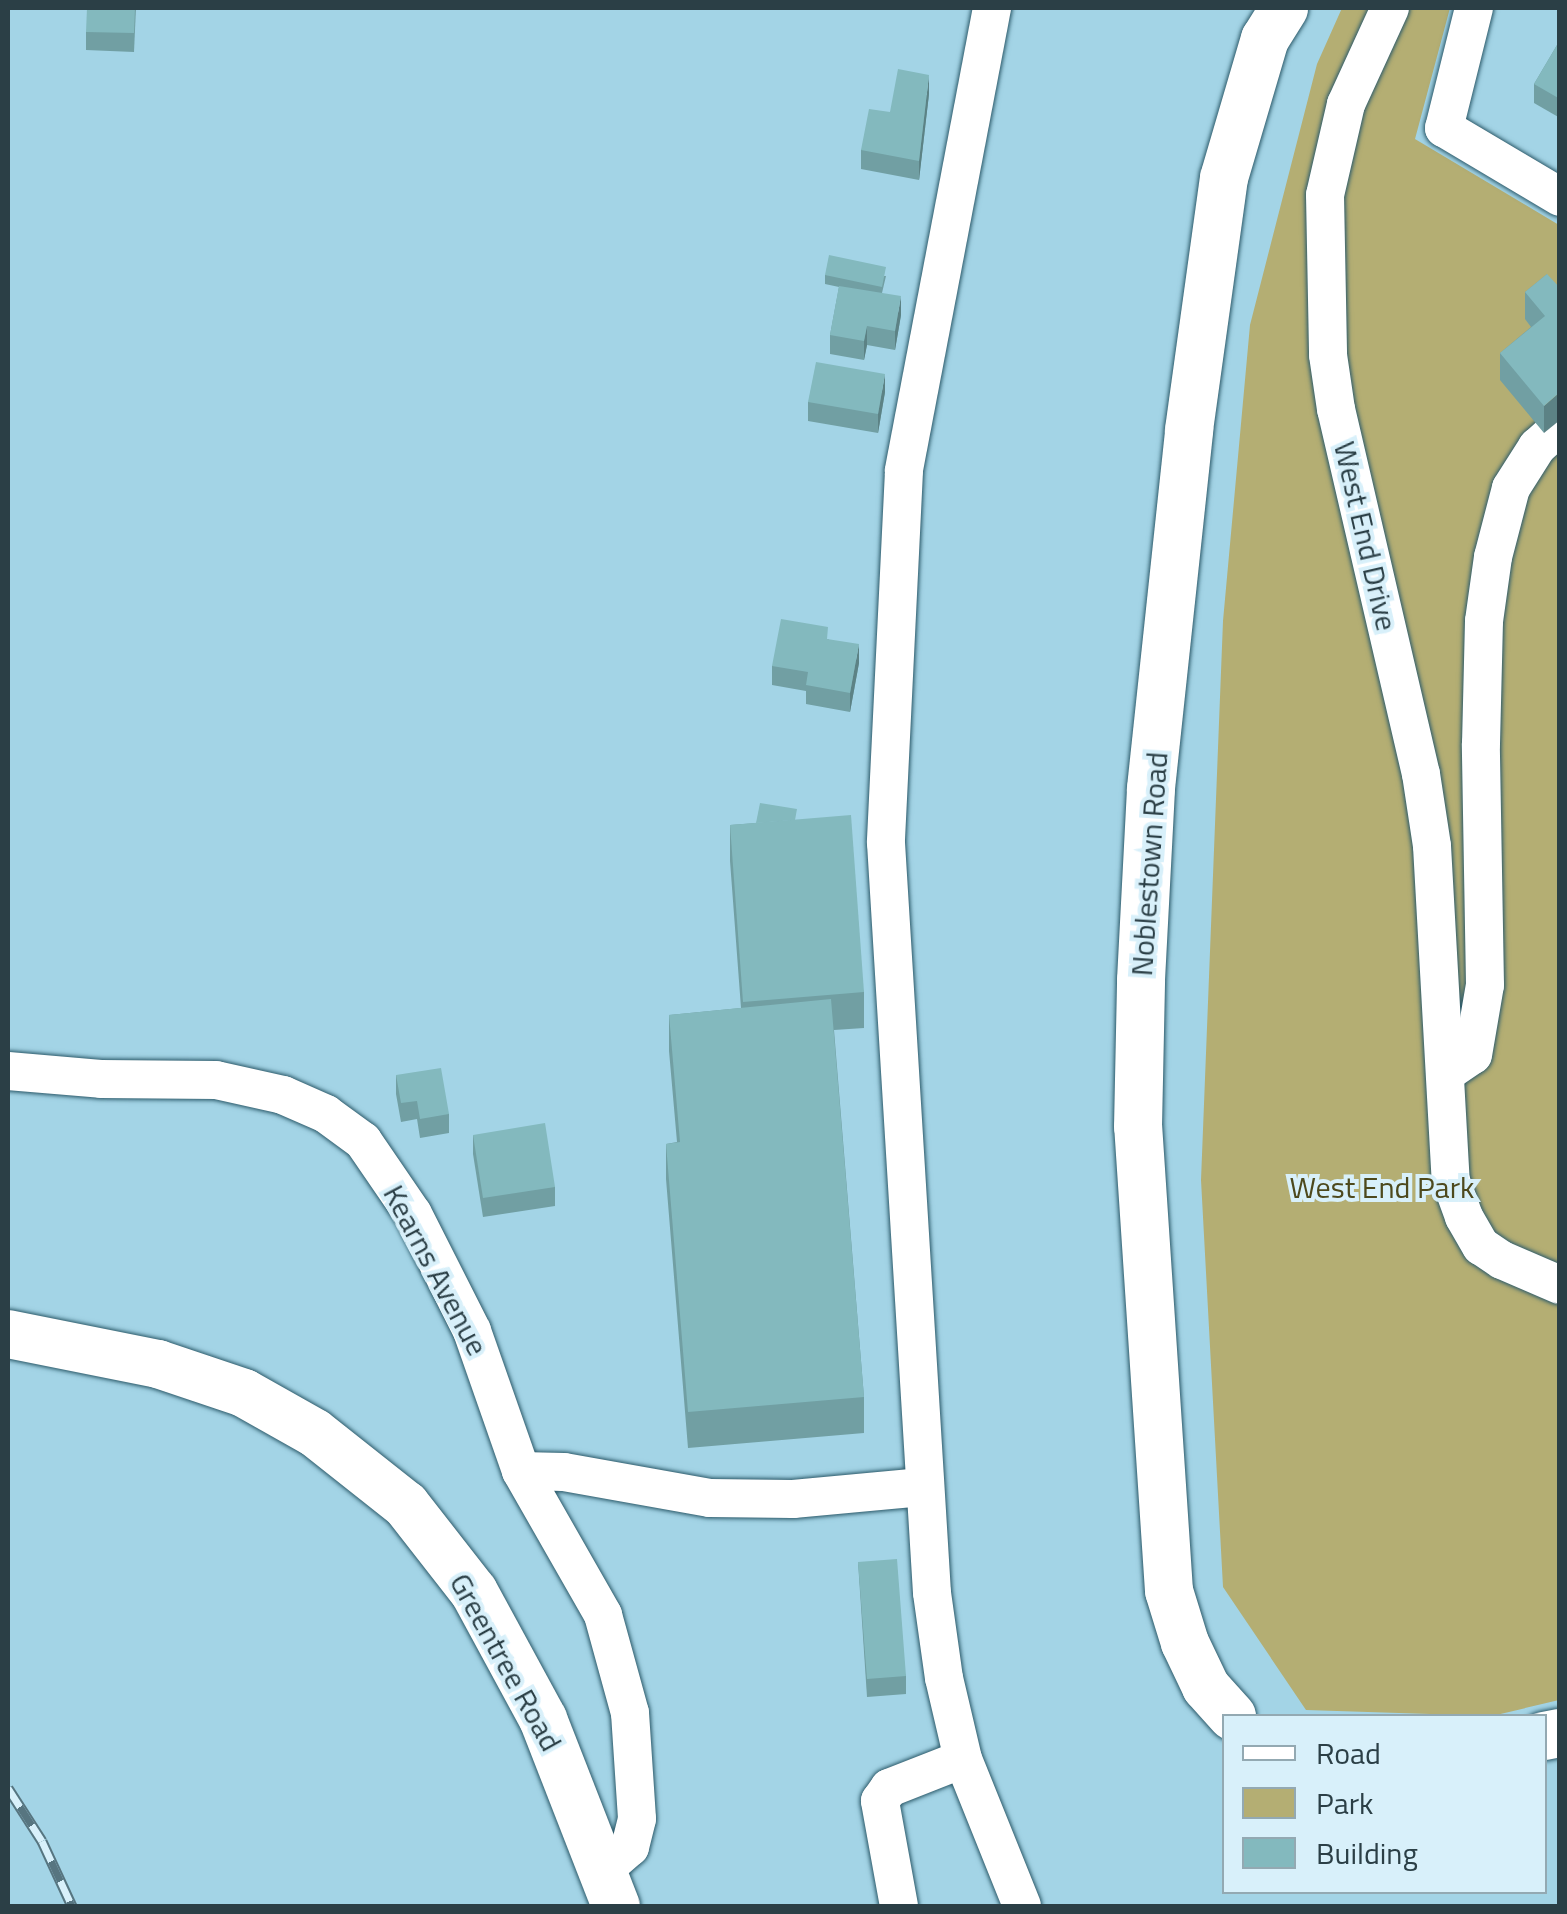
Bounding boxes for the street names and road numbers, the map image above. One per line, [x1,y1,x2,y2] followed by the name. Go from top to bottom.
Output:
[1327,438,1405,634] street label: West End Drive
[1123,751,1175,977] street label: Noblestown Road
[376,1179,496,1361] street label: Kearns Avenue
[442,1567,570,1757] street label: Greentree Road

